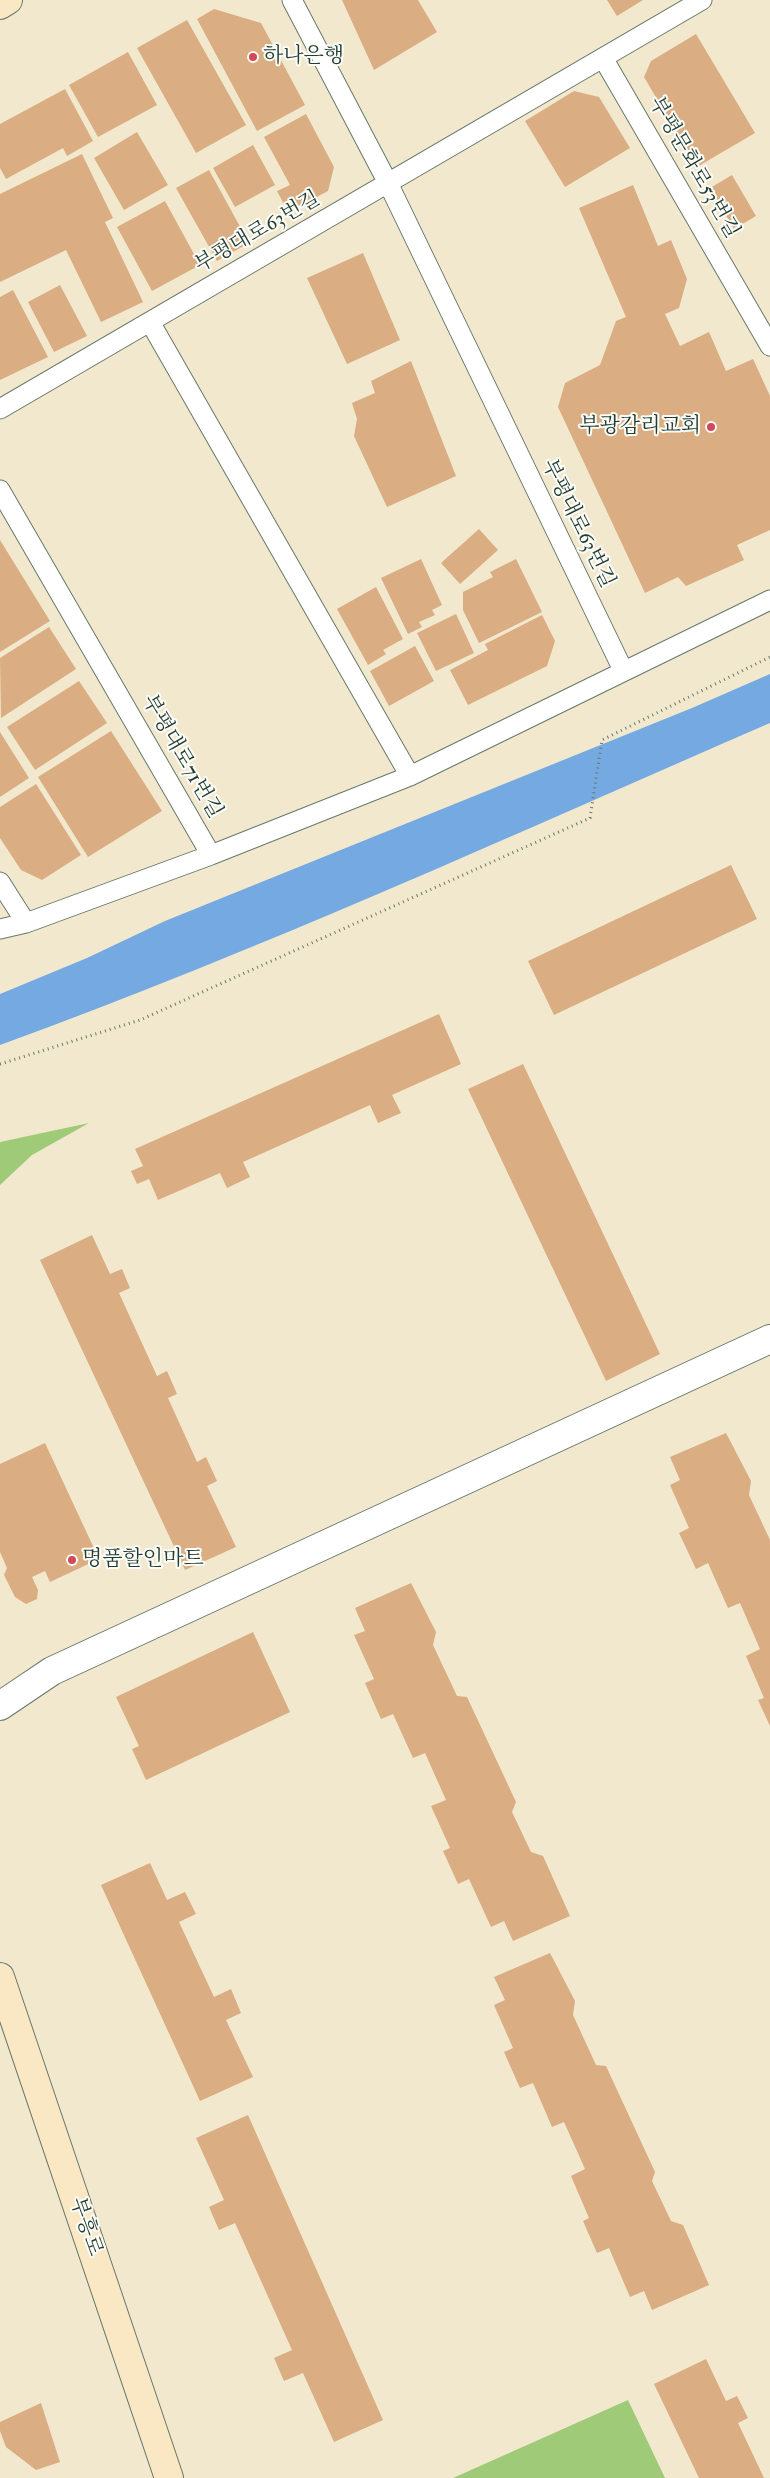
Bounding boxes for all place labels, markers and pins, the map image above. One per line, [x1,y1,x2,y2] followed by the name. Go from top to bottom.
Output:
[263,44,344,70] place label: 하나은행
[247,51,259,63] marker: 하나은행
[579,414,701,440] place label: 부광감리교회
[705,421,717,433] marker: 부광감리교회
[82,1547,204,1573] place label: 명품할인마트
[66,1554,78,1566] marker: 명품할인마트

